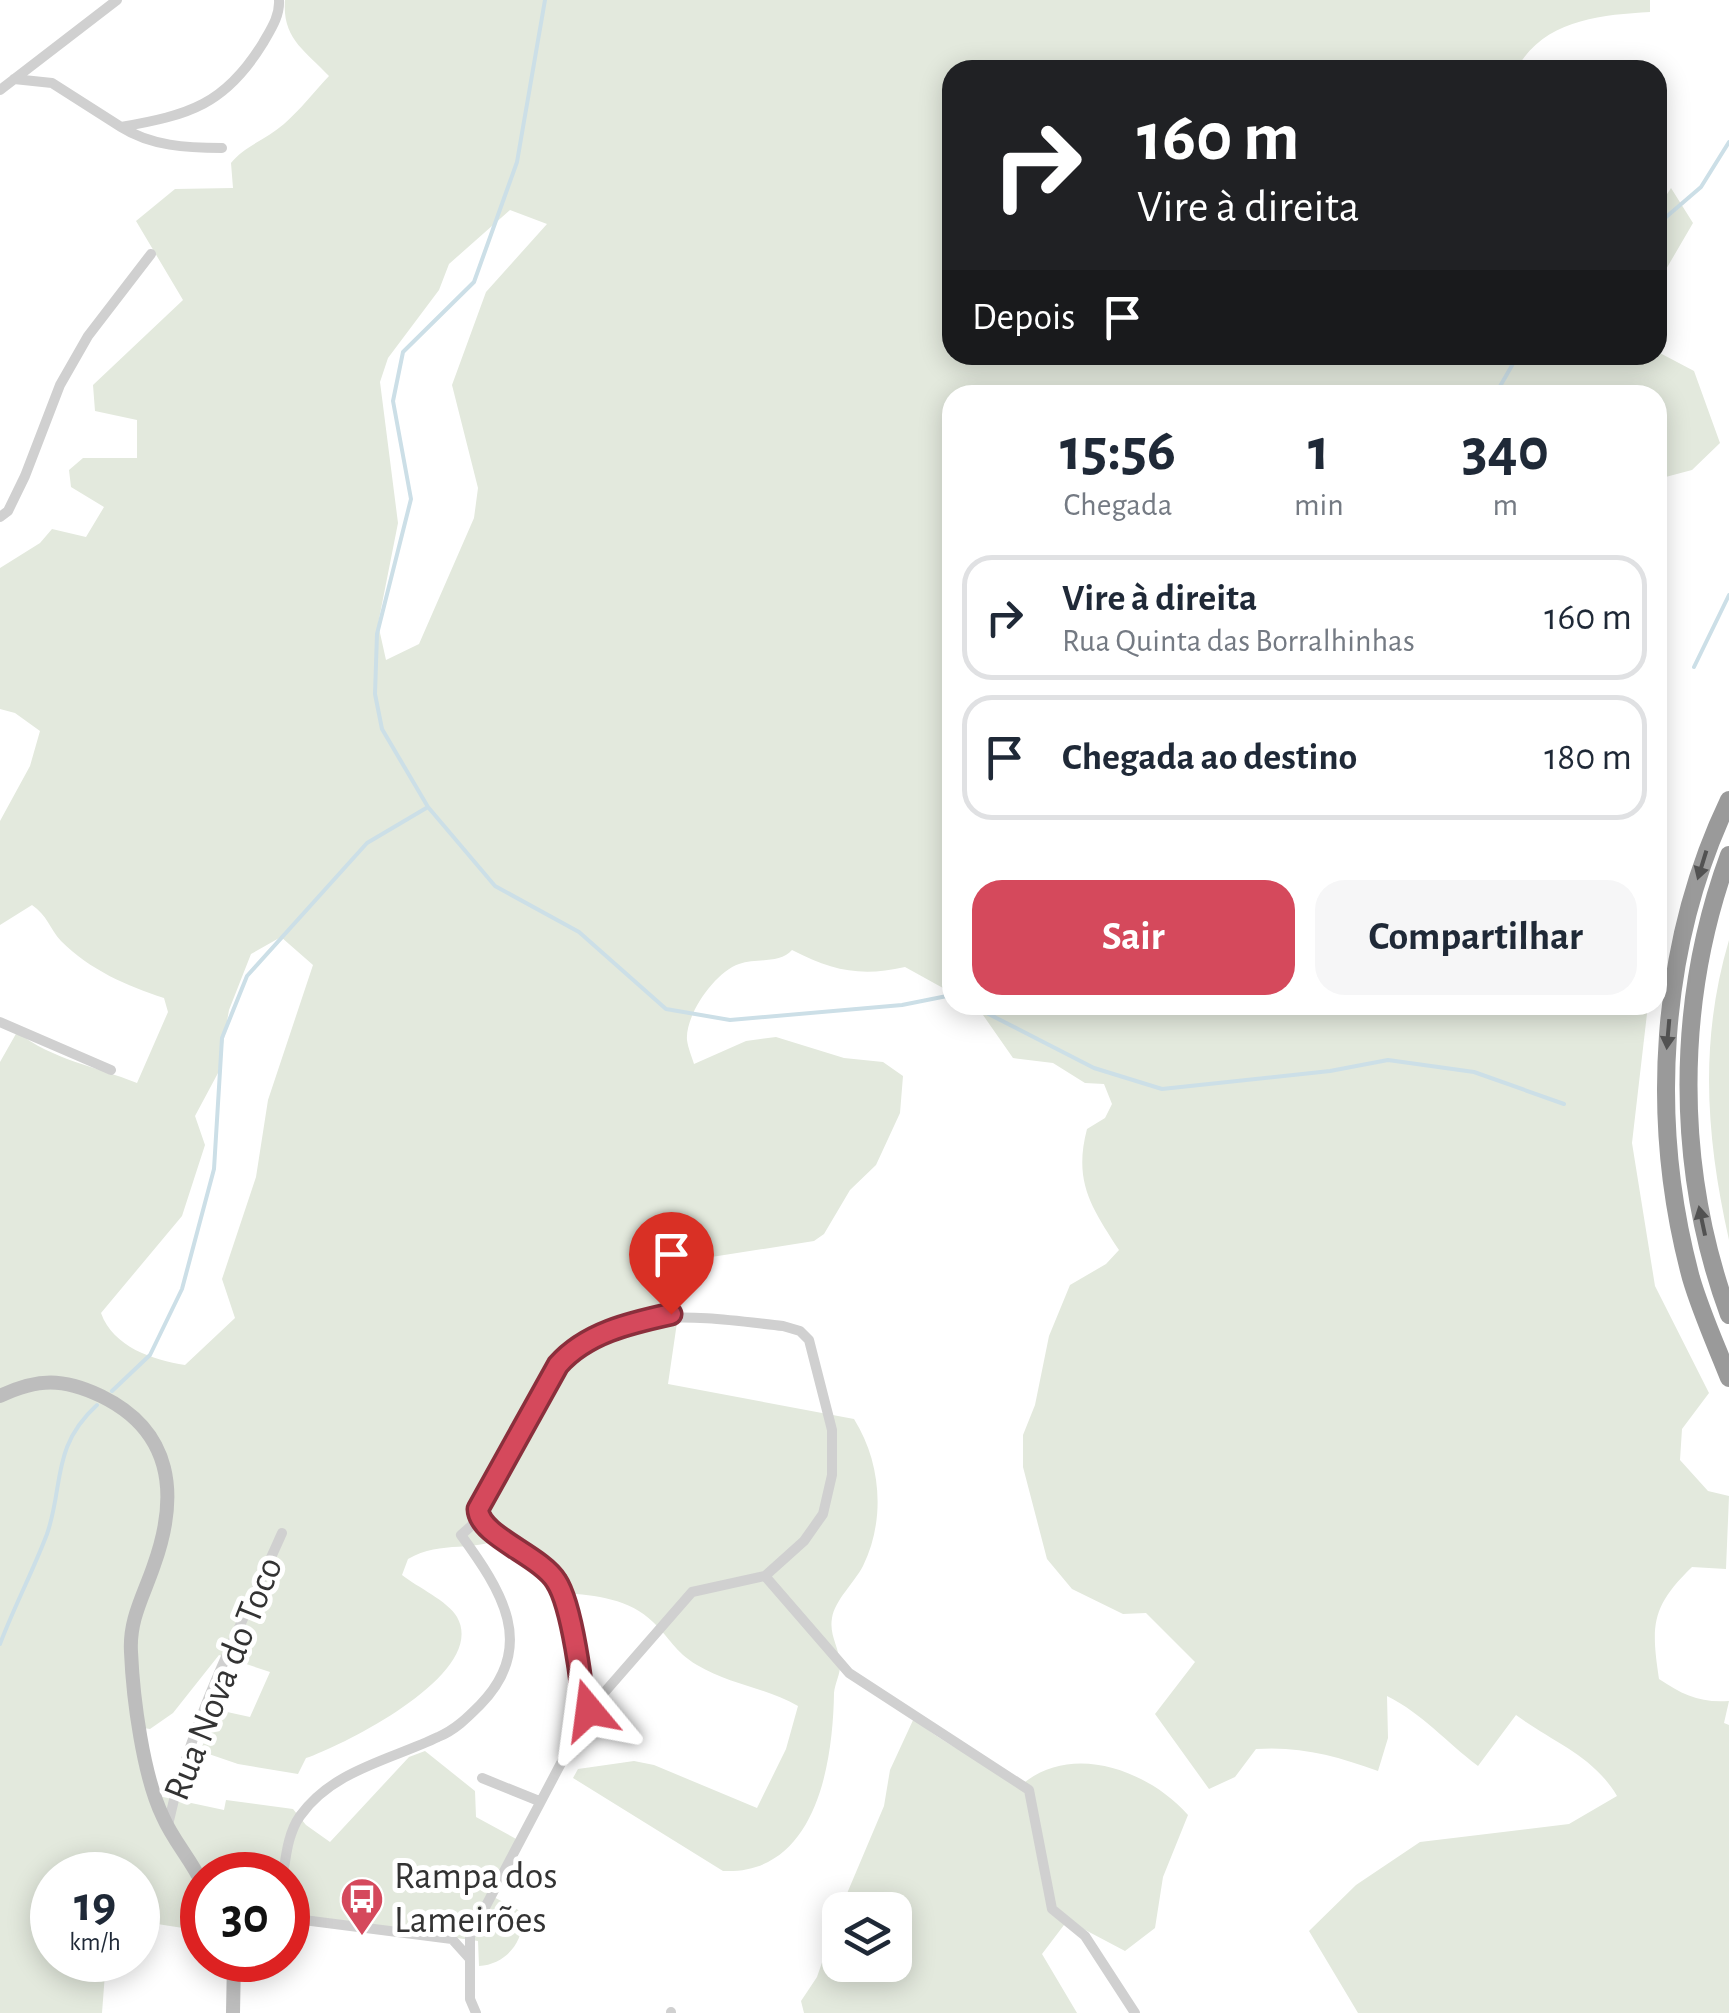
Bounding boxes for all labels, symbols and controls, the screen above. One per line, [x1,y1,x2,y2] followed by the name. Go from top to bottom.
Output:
[972,100,1102,230] icon: right
[1137,103,1300,173] text: 160 m
[1137,185,1360,230] text: Vire à direita
[1095,290,1150,345] icon: arrive
[972,299,1075,337] text: Depois
[1060,421,1176,481] text: 15:56
[1308,421,1330,481] text: 1
[1462,421,1549,481] text: 340
[1063,489,1172,521] text: Chegada
[1294,489,1344,521] text: min
[1493,489,1518,521] text: m
[1062,580,1257,618] text: Vire à direita
[977,590,1032,645] icon: right
[1544,599,1632,637] text: 160 m
[1062,625,1415,657] text: Rua Quinta das Borralhinhas
[977,730,1032,785] icon: arrive
[1062,739,1357,777] text: Chegada ao destino
[1544,739,1632,777] text: 180 m
[1694,850,1709,881] one-way arrow
[972,880,1295,995] button: Sair
[1315,880,1637,995] button: Compartilhar
[1660,1019,1676,1051] one-way arrow
[1694,1205,1710,1236] one-way arrow
[629,1212,714,1315] pin
[644,1227,699,1282] icon: arrive
[158,1552,290,1806] street label: Rua Nova do Toco
[537,1658,641,1762] position arrow
[180,1852,310,1982] speed limit sign: 30
[394,1858,557,1940] place label: Rampa dos Lameirões
[339,1876,385,1937] bus stop icon: Rampa dos Lameirões
[74,1880,116,1930] text: 19
[822,1892,912,1982] map controls
[822,1892,912,1982] button: layers
[69,1930,121,1955] text: km/h

